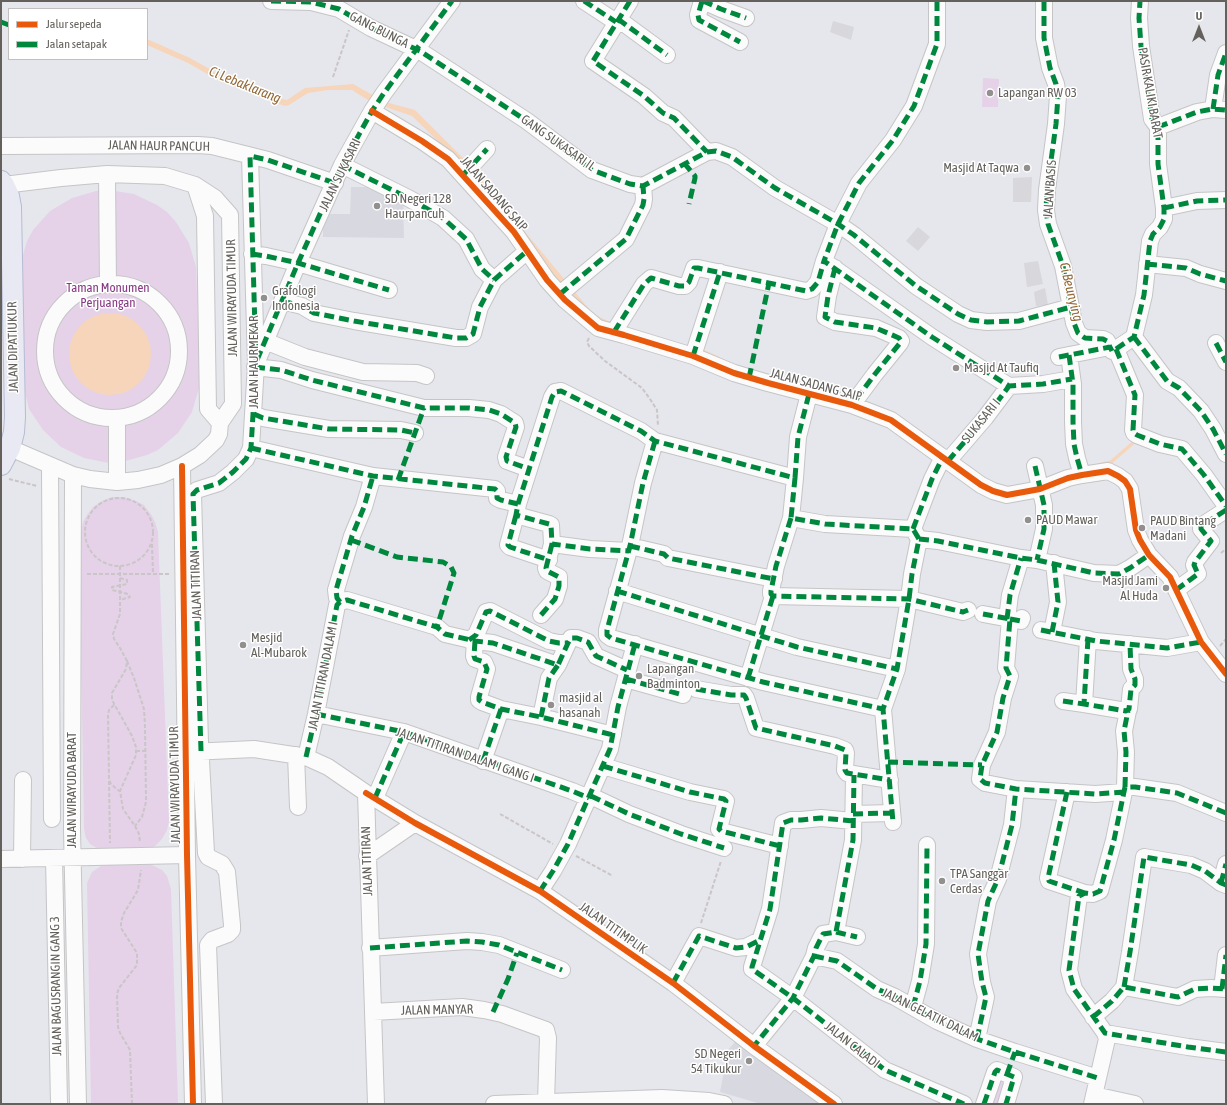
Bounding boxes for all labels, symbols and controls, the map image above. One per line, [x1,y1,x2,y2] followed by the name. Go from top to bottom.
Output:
[8,8,148,60] legend
[347,8,411,52] street label: GANG BUNGA
[1179,8,1219,48] north arrow
[1196,10,1202,22] text: U
[46,17,102,31] text: Jalur sepeda
[46,37,107,51] text: Jalan setapak
[1134,46,1166,140] street label: PASIR KALIKI BARAT
[207,63,283,107] water label: Ci Lebaklarang
[998,85,1077,101] place label: Lapangan RW 03
[985,88,995,98] marker: Lapangan RW 03
[518,112,598,174] street label: GANG SUKASARI IL
[316,136,364,214] street label: JALAN SUKASARI
[108,137,210,155] street label: JALAN HAUR PANCUH
[457,153,531,235] street label: JALAN SADANG SAIP
[1040,159,1060,219] street label: JALAN BASIS
[943,160,1019,176] place label: Masjid At Taqwa
[1022,163,1032,173] marker: Masjid At Taqwa
[385,191,451,222] place label: SD Negeri 128 Haurpancuh
[372,201,382,211] marker: SD Negeri 128 Haurpancuh
[223,239,241,357] street label: JALAN WIRAYUDA TIMUR
[1056,261,1086,323] water label: Ci Beunying
[66,280,150,311] park label: Taman Monumen Perjuangan
[272,283,320,314] place label: Grafologi Indonesia
[259,293,269,303] marker: Grafologi Indonesia
[4,301,22,393] street label: JALAN DIPATIUKUR
[246,316,262,408] street label: JALAN HAURMEKAR
[964,360,1039,376] place label: Masjid At Taufiq
[951,363,961,373] marker: Masjid At Taufiq
[768,365,864,405] street label: JALAN SADANG SAIP
[958,396,1004,446] street label: SUKASARI I
[1036,512,1097,528] place label: PAUD Mawar
[1150,513,1216,544] place label: PAUD Bintang Madani
[1023,515,1033,525] marker: PAUD Mawar
[1137,523,1147,533] marker: PAUD Bintang Madani
[187,550,205,620] street label: JALAN TITIRAN
[1102,573,1158,604] place label: Masjid Jami Al Huda
[1161,583,1171,593] marker: Masjid Jami Al Huda
[305,620,341,732] street label: JALAN TITIRAN DALAM I
[251,630,307,661] place label: Mesjid Al-Mubarok
[238,640,248,650] marker: Mesjid Al-Mubarok
[647,661,700,692] place label: Lapangan Badminton
[634,671,644,681] marker: Lapangan Badminton
[559,690,602,721] place label: masjid al hasanah
[546,700,556,710] marker: masjid al hasanah
[394,724,536,786] street label: JALAN TITIRAN DALAM I GANG I
[166,726,184,844] street label: JALAN WIRAYUDA TIMUR
[64,732,80,848] street label: JALAN WIRAYUDA BARAT
[358,826,376,896] street label: JALAN TITIRAN
[950,866,1008,897] place label: TPA Sanggar Cerdas
[937,876,947,886] marker: TPA Sanggar Cerdas
[576,899,650,957] street label: JALAN TITIMPLIK
[47,916,65,1056] street label: JALAN BAGUSRANGIN GANG 3
[879,985,981,1045] street label: JALAN GELATIK DALAM
[401,1002,473,1018] street label: JALAN MANYAR
[821,1019,883,1071] street label: JALAN CALADI
[691,1046,741,1077] place label: SD Negeri 54 Tikukur
[744,1056,754,1066] marker: SD Negeri 54 Tikukur

